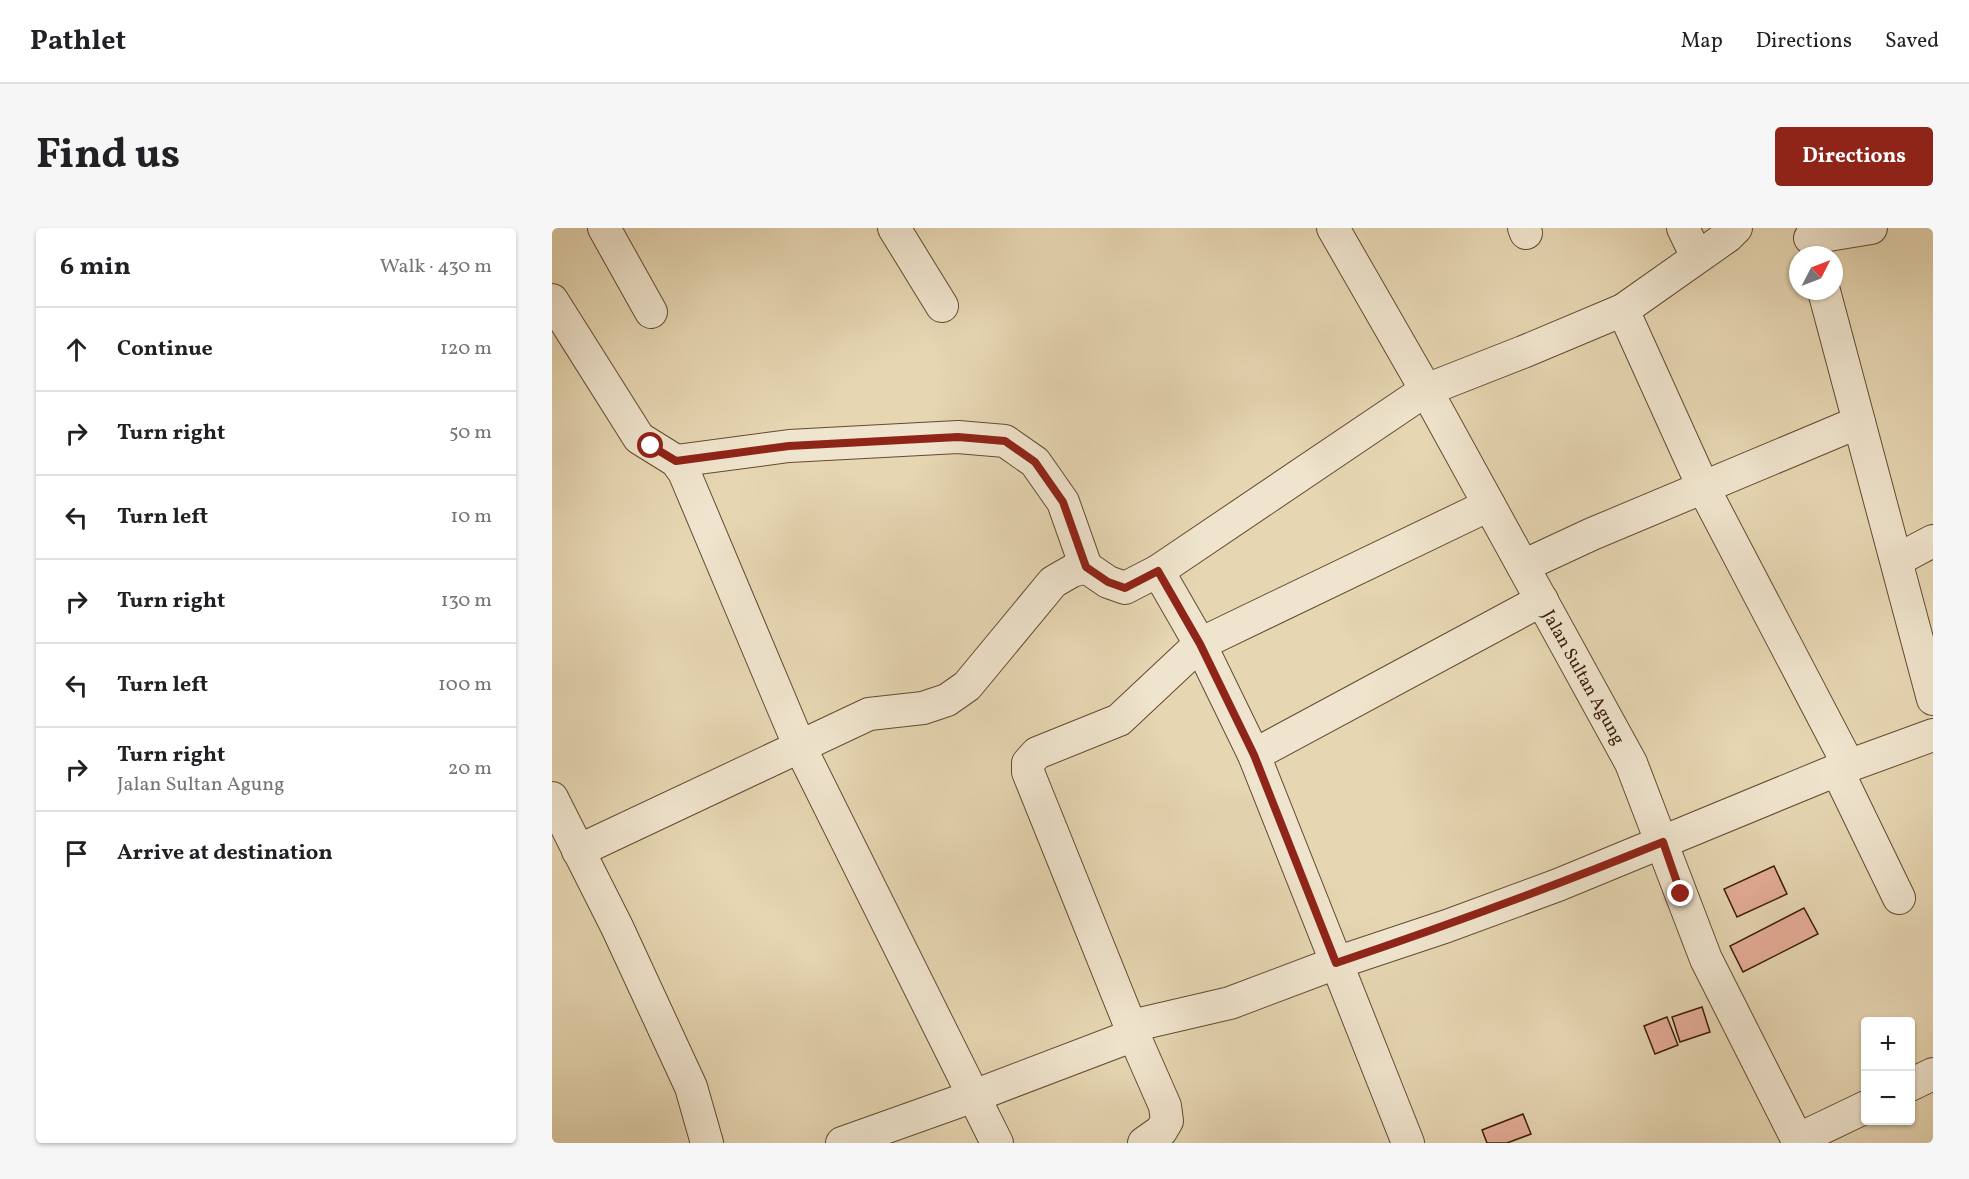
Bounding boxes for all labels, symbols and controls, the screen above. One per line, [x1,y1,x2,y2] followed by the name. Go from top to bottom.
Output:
[30,22,126,61] text: Pathlet
[1681,27,1723,56] text: Map
[1756,27,1852,56] text: Directions
[1885,27,1939,56] text: Saved
[36,127,180,186] text: Find us
[1775,127,1933,186] button: Directions
[1789,246,1843,300] north arrow
[60,249,131,285] text: 6 min
[380,253,492,281] text: Walk · 430 m
[60,333,93,366] icon: ahead
[117,334,213,365] text: Continue
[440,335,492,363] text: 120 m
[60,417,93,450] icon: right
[117,418,225,449] text: Turn right
[449,419,492,447] text: 50 m
[637,432,663,458] route start
[60,501,93,534] icon: left
[117,502,208,533] text: Turn left
[451,503,492,531] text: 10 m
[60,585,93,618] icon: right
[117,586,225,617] text: Turn right
[441,587,492,615] text: 130 m
[1535,606,1630,750] street label: Jalan Sultan Agung
[60,669,93,702] icon: left
[117,670,208,701] text: Turn left
[438,671,492,699] text: 100 m
[117,740,225,771] text: Turn right
[60,753,93,786] icon: right
[448,755,492,783] text: 20 m
[117,771,284,799] text: Jalan Sultan Agung
[60,837,93,870] icon: arrive
[117,838,333,869] text: Arrive at destination
[1667,880,1693,906] route end
[1861,1017,1915,1125] map controls
[1861,1017,1915,1071] button: +
[1861,1071,1915,1125] button: −

